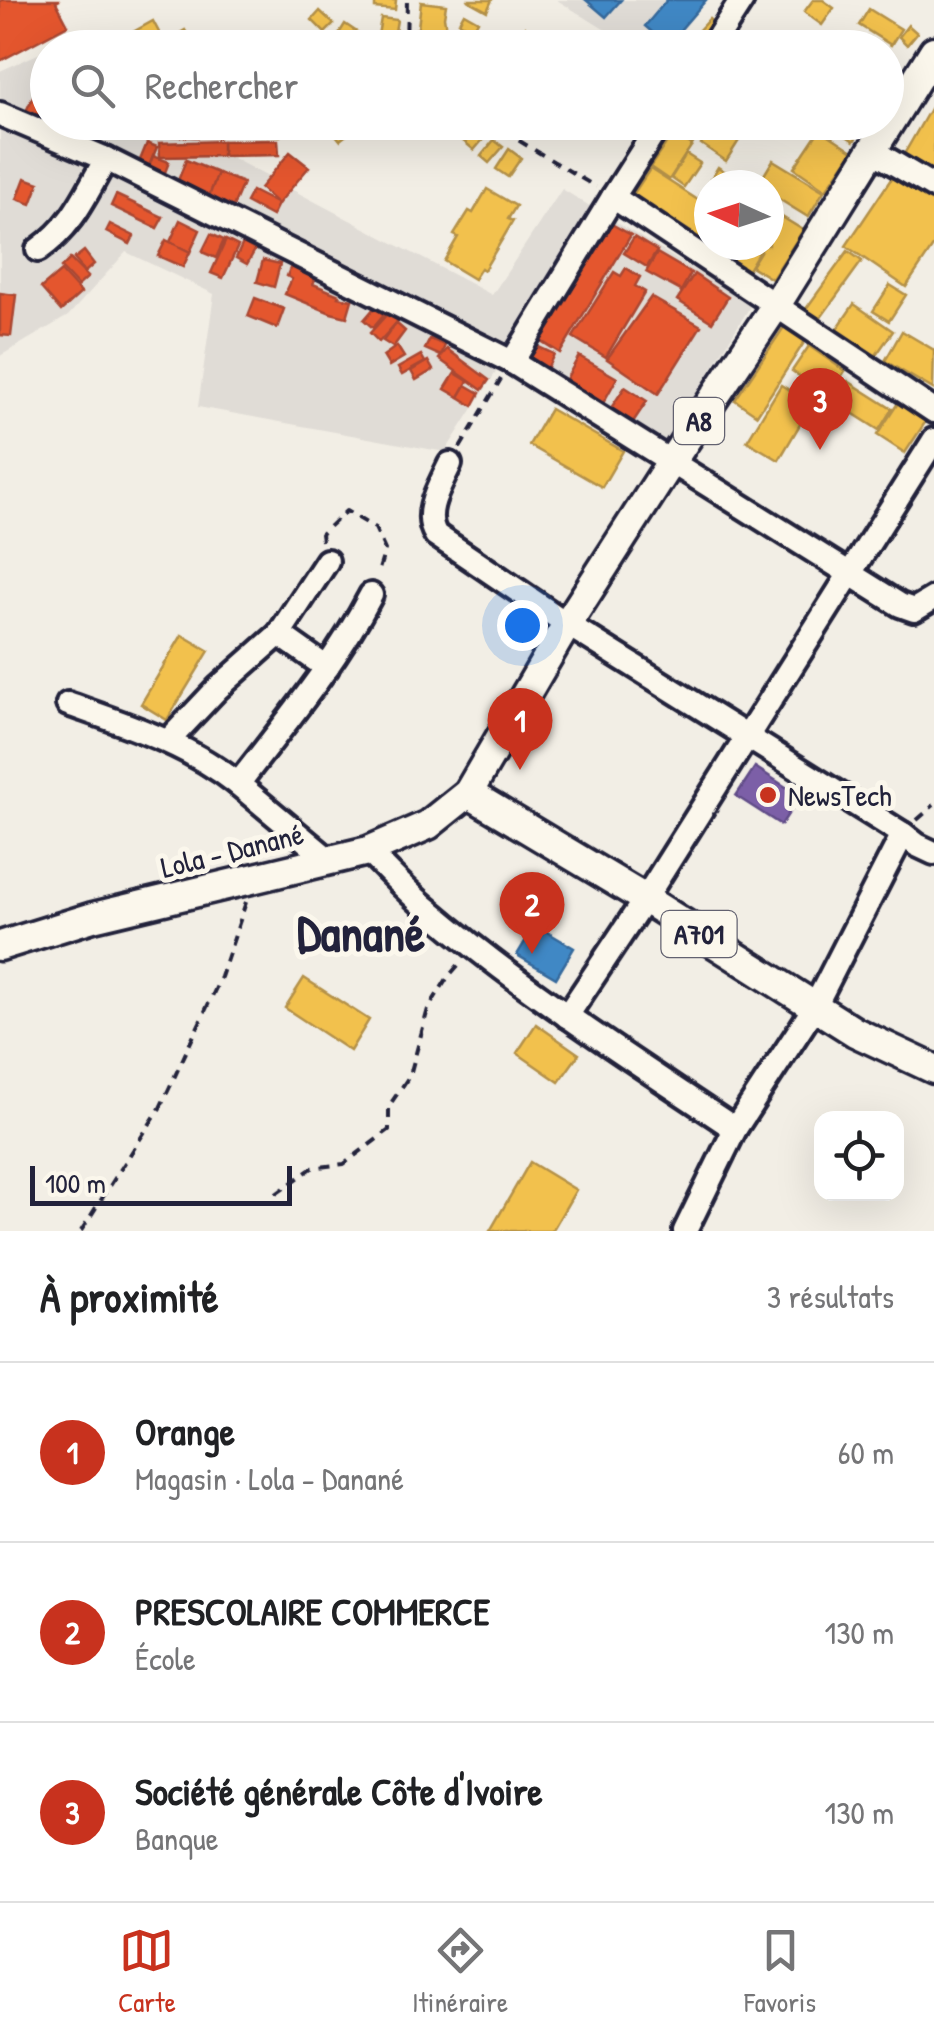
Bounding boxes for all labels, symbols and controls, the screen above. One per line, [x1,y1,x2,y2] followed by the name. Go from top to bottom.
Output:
[30,30,904,140] search box
[65,58,120,113] icon: search
[145,59,298,111] text: Rechercher
[694,170,784,260] north arrow
[788,368,852,450] pin: 3
[674,398,724,444] road number: A8
[497,600,548,651] your location
[488,688,552,770] pin: 1
[788,775,892,815] place label: NewsTech
[757,784,779,806] marker: NewsTech
[156,813,308,887] street label: Lola - Danané
[500,872,564,954] pin: 2
[297,899,425,967] district label: Danané
[662,911,736,957] road number: A701
[814,1111,904,1201] map controls
[814,1111,904,1201] button: locate
[30,1161,292,1206] scale bar
[45,1164,106,1202] text: 100 m
[40,1268,219,1325] text: À proximité
[767,1275,894,1318] text: 3 résultats
[135,1405,235,1457] text: Orange
[67,1431,78,1474] text: 1
[838,1431,894,1474] text: 60 m
[135,1457,404,1500] text: Magasin · Lola - Danané
[135,1585,490,1637] text: PRESCOLAIRE COMMERCE
[65,1611,80,1654] text: 2
[825,1611,894,1654] text: 130 m
[135,1637,196,1680] text: École
[135,1765,543,1817] text: Société générale Côte d'Ivoire
[65,1791,80,1834] text: 3
[825,1791,894,1834] text: 130 m
[135,1817,219,1860] text: Banque
[118,1923,176,2021] tab: Carte
[412,1923,508,2021] tab: Itinéraire
[744,1923,816,2021] tab: Favoris

